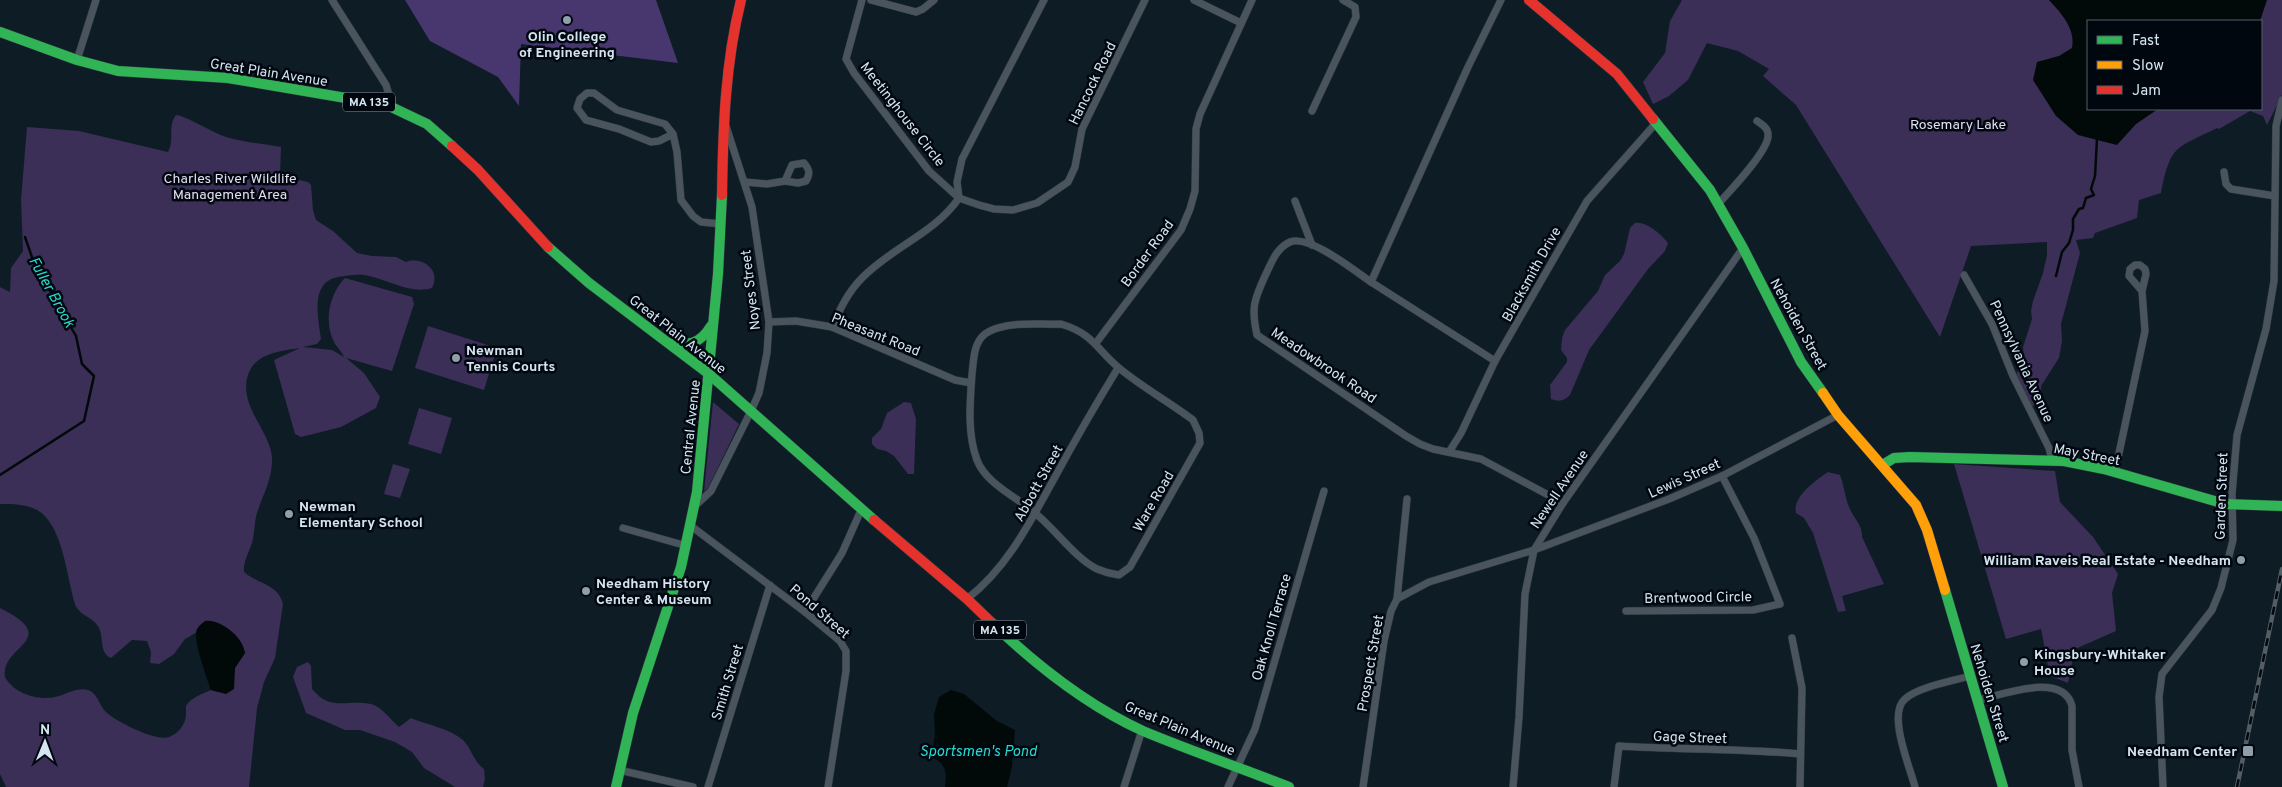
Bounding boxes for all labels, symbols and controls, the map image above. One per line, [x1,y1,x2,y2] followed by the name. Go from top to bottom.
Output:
[561,14,573,26] marker: Olin College of Engineering
[2087,20,2262,110] legend
[519,29,615,62] place label: Olin College of Engineering
[2132,32,2160,51] text: Fast
[1066,39,1121,128] street label: Hancock Road
[209,56,329,91] street label: Great Plain Avenue
[2132,57,2164,76] text: Slow
[856,59,948,171] street label: Meetinghouse Circle
[2132,82,2161,101] text: Jam
[343,92,395,111] road number: MA 135
[1910,117,2006,134] park label: Rosemary Lake
[164,171,296,204] park label: Charles River Wildlife Management Area
[1118,217,1178,291] street label: Border Road
[1499,224,1565,325] street label: Blacksmith Drive
[738,249,765,331] street label: Noyes Street
[23,254,78,332] water label: Fuller Brook
[1765,276,1830,374] street label: Nehoiden Street
[625,292,729,378] street label: Great Plain Avenue
[1985,298,2056,425] street label: Pennsylvania Avenue
[829,310,922,361] street label: Pheasant Road
[1267,325,1379,408] street label: Meadowbrook Road
[466,343,555,376] place label: Newman Tennis Courts
[450,352,462,364] marker: Newman Tennis Courts
[678,379,705,475] street label: Central Avenue
[2052,441,2121,470] street label: May Street
[1011,442,1067,525] street label: Abbott Street
[1528,447,1593,533] street label: Newell Avenue
[2212,452,2233,540] street label: Garden Street
[1646,456,1723,503] street label: Lewis Street
[1130,468,1178,535] street label: Ware Road
[299,499,423,532] place label: Newman Elementary School
[283,508,295,520] marker: Newman Elementary School
[1983,553,2231,570] place label: William Raveis Real Estate - Needham
[2235,554,2247,566] marker: William Raveis Real Estate - Needham
[1249,572,1296,683] street label: Oak Knoll Terrace
[596,576,712,609] place label: Needham History Center & Museum
[785,581,853,643] street label: Pond Street
[580,585,592,597] marker: Needham History Center & Museum
[1644,589,1752,608] street label: Brentwood Circle
[1355,613,1388,713] street label: Prospect Street
[974,620,1026,640] road number: MA 135
[709,642,748,722] street label: Smith Street
[1965,642,2012,745] street label: Nehoiden Street
[2034,647,2166,680] place label: Kingsbury-Whitaker House
[2018,656,2030,668] marker: Kingsbury-Whitaker House
[1121,698,1237,760] street label: Great Plain Avenue
[20,717,70,767] north arrow
[40,722,50,739] text: N
[1652,729,1727,748] street label: Gage Street
[919,743,1037,762] water label: Sportsmen's Pond
[2127,744,2237,761] place label: Needham Center
[2241,744,2255,758] marker: Needham Center

